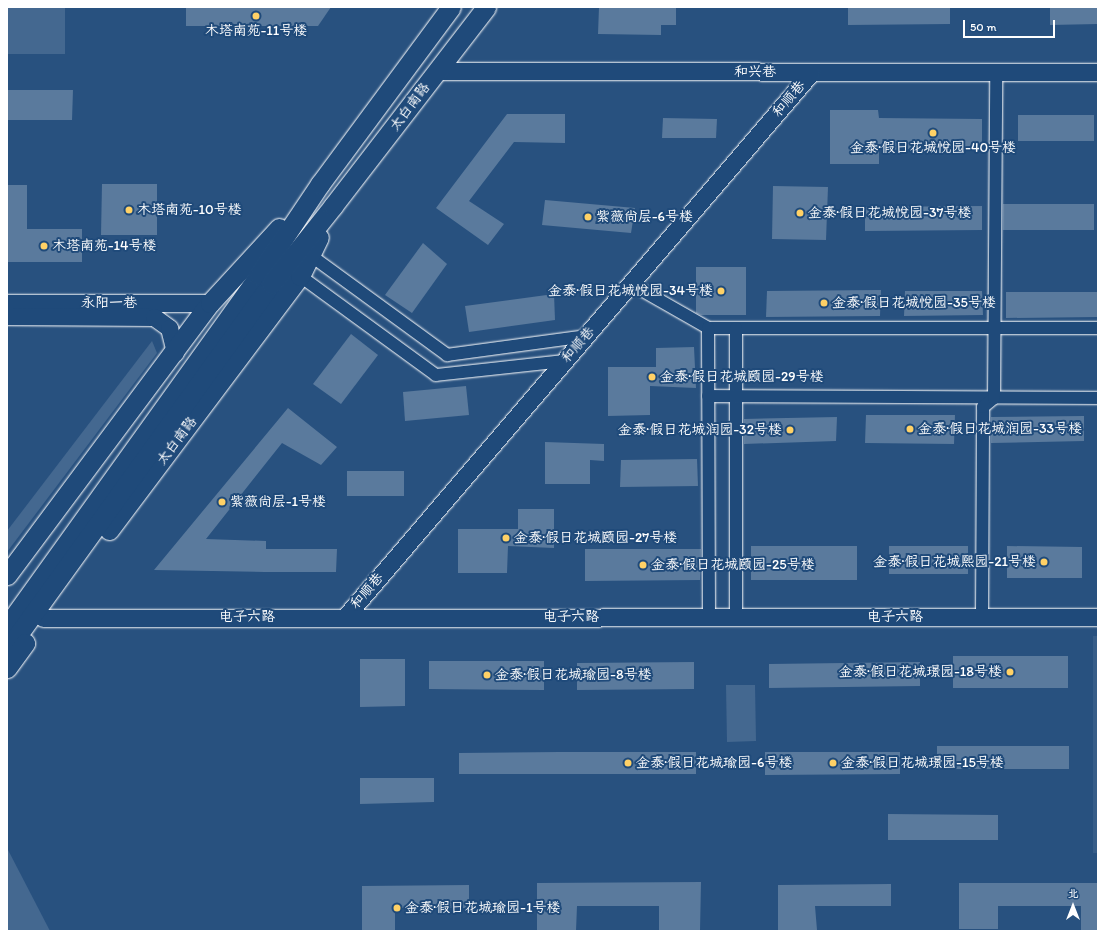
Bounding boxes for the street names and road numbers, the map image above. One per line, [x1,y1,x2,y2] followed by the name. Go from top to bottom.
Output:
[734,64,776,80] street label: 和兴巷
[769,78,809,120] street label: 和顺巷
[386,80,434,134] street label: 太白南路
[81,295,137,311] street label: 永阳一巷
[558,324,598,366] street label: 和顺巷
[153,414,201,468] street label: 太白南路
[347,570,387,612] street label: 和顺巷
[219,609,275,625] street label: 电子六路
[543,609,599,625] street label: 电子六路
[867,609,923,625] street label: 电子六路

